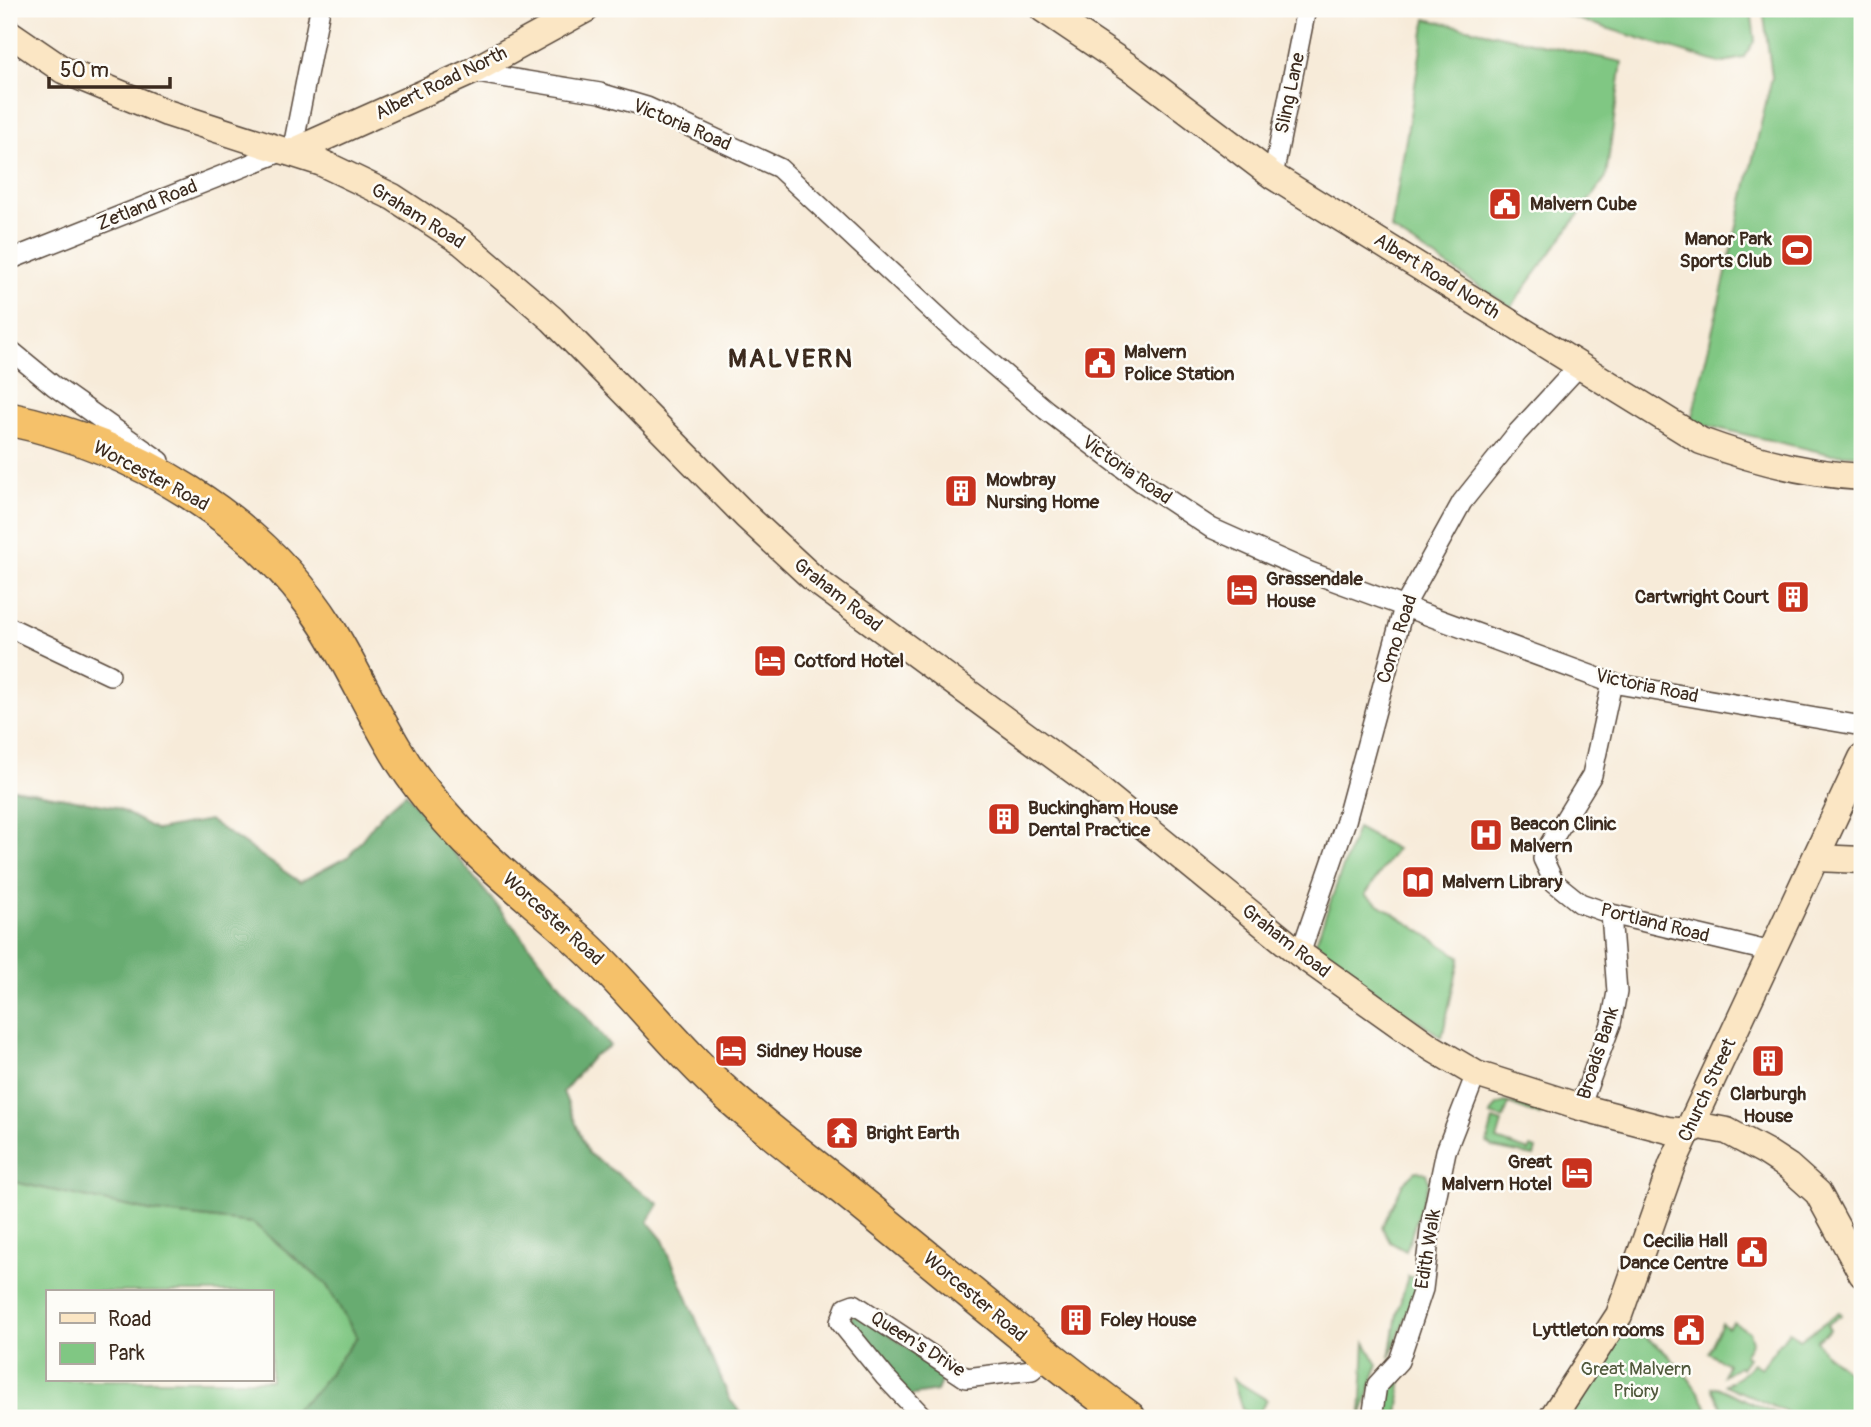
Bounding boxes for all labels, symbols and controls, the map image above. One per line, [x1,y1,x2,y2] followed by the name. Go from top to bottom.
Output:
[371,41,511,125] street label: Albert Road North
[49,46,170,90] scale bar
[1270,50,1310,136] street label: Sling Lane
[60,57,109,84] text: 50 m
[629,93,735,157] street label: Victoria Road
[93,174,201,236] street label: Zetland Road
[367,178,469,254] street label: Graham Road
[1486,185,1524,223] public building icon: Malvern Cube
[1530,192,1637,216] place label: Malvern Cube
[1680,227,1773,273] place label: Manor Park Sports Club
[1370,228,1504,324] street label: Albert Road North
[1778,231,1816,269] sports icon: Manor Park Sports Club
[1124,340,1235,386] place label: Malvern Police Station
[728,343,854,375] district label: MALVERN
[1081,344,1119,382] public building icon: Malvern Police Station
[1077,430,1177,510] street label: Victoria Road
[89,435,213,517] street label: Worcester Road
[986,468,1100,514] place label: Mowbray Nursing Home
[942,472,980,510] building icon: Mowbray Nursing Home
[789,553,887,637] street label: Graham Road
[1266,567,1364,613] place label: Grassendale House
[1223,571,1261,609] hotel icon: Grassendale House
[1774,578,1812,616] building icon: Cartwright Court
[1635,585,1770,609] place label: Cartwright Court
[1371,592,1423,686] street label: Como Road
[751,642,789,680] hotel icon: Cotford Hotel
[794,649,904,673] place label: Cotford Hotel
[1593,663,1701,709] street label: Victoria Road
[1028,796,1179,842] place label: Buckingham House Dental Practice
[985,800,1023,838] building icon: Buckingham House Dental Practice
[1510,812,1617,858] place label: Beacon Clinic Malvern
[1467,816,1505,854] hospital icon: Beacon Clinic Malvern
[1399,863,1437,901] library icon: Malvern Library
[497,867,609,971] street label: Worcester Road
[1442,870,1563,894] place label: Malvern Library
[1598,898,1712,948] street label: Portland Road
[1237,899,1335,983] street label: Graham Road
[1572,1004,1624,1102] street label: Broads Bank
[712,1032,750,1070] hotel icon: Sidney House
[1673,1034,1742,1145] street label: Church Street
[756,1039,862,1063] place label: Sidney House
[1749,1042,1787,1080] building icon: Clarburgh House
[1730,1082,1806,1128] place label: Clarburgh House
[823,1114,861,1152] temple icon: Bright Earth
[866,1121,960,1145] place label: Bright Earth
[1442,1150,1553,1196] place label: Great Malvern Hotel
[1558,1154,1596,1192] hotel icon: Great Malvern Hotel
[1410,1207,1446,1291] street label: Edith Walk
[1619,1229,1729,1275] place label: Cecilia Hall Dance Centre
[1733,1233,1771,1271] public building icon: Cecilia Hall Dance Centre
[918,1247,1032,1347] street label: Worcester Road
[46,1290,273,1382] legend
[1057,1301,1095,1339] building icon: Foley House
[866,1305,970,1383] street label: Queen's Drive
[108,1306,152,1333] text: Road
[1100,1308,1197,1332] place label: Foley House
[1670,1311,1708,1349] public building icon: Lyttleton rooms
[1532,1318,1665,1342] place label: Lyttleton rooms
[108,1340,145,1367] text: Park
[1581,1357,1691,1403] park label: Great Malvern Priory

